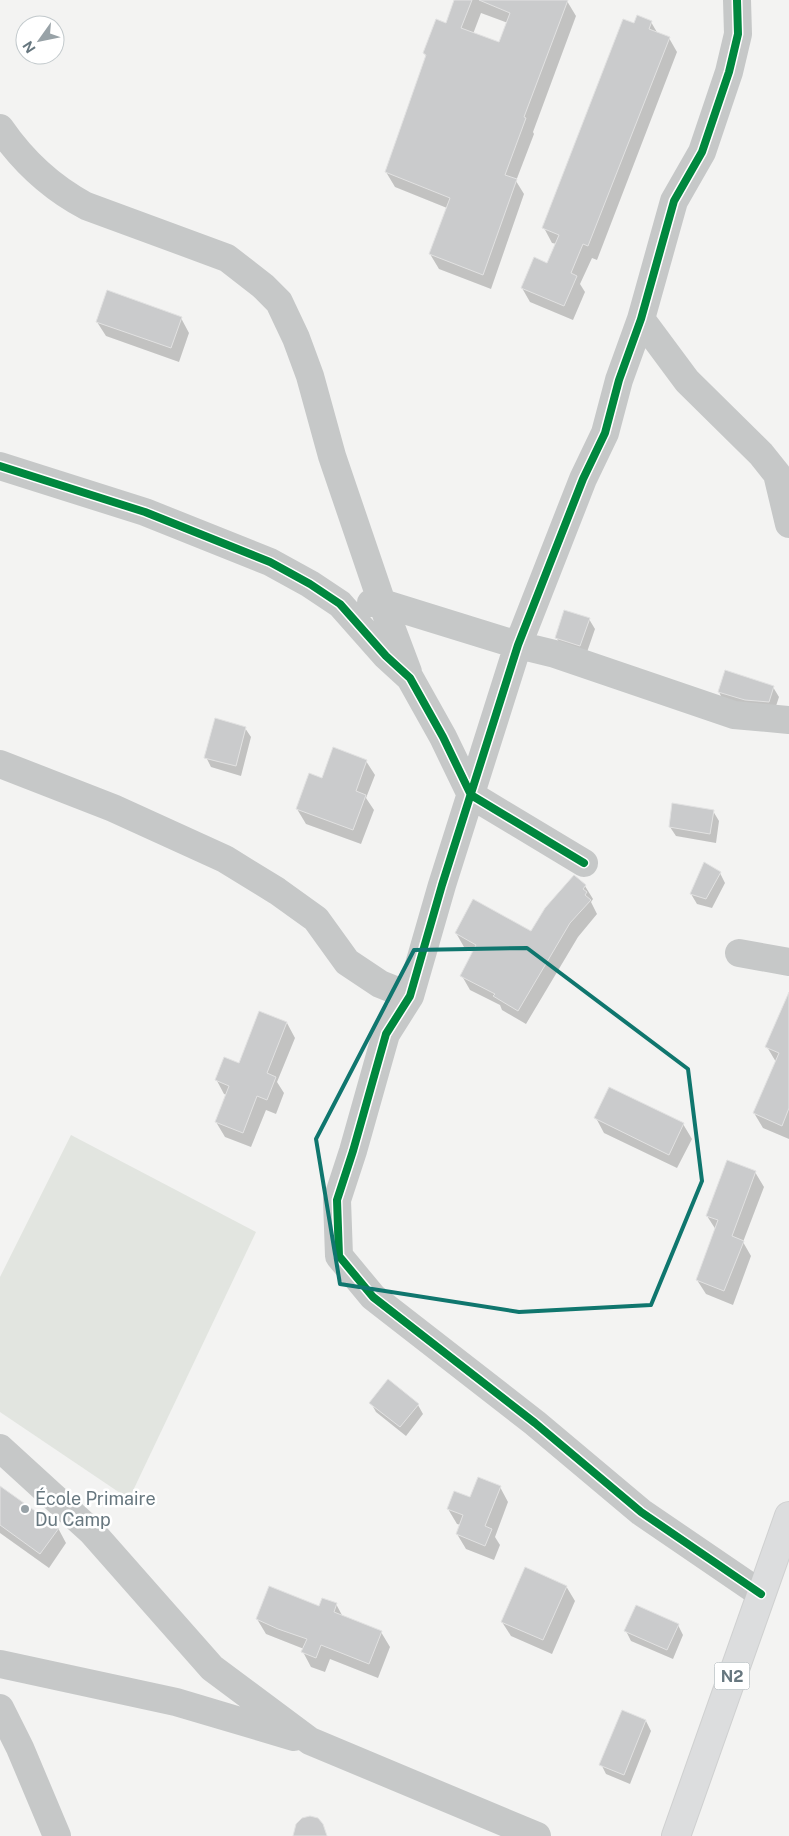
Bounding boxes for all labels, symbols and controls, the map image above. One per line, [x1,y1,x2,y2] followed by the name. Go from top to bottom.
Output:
[15,15,65,65] north arrow
[19,38,39,56] text: N
[35,1487,156,1530] place label: École Primaire Du Camp
[19,1503,31,1515] marker: École Primaire Du Camp
[714,1662,750,1690] road number: N2

